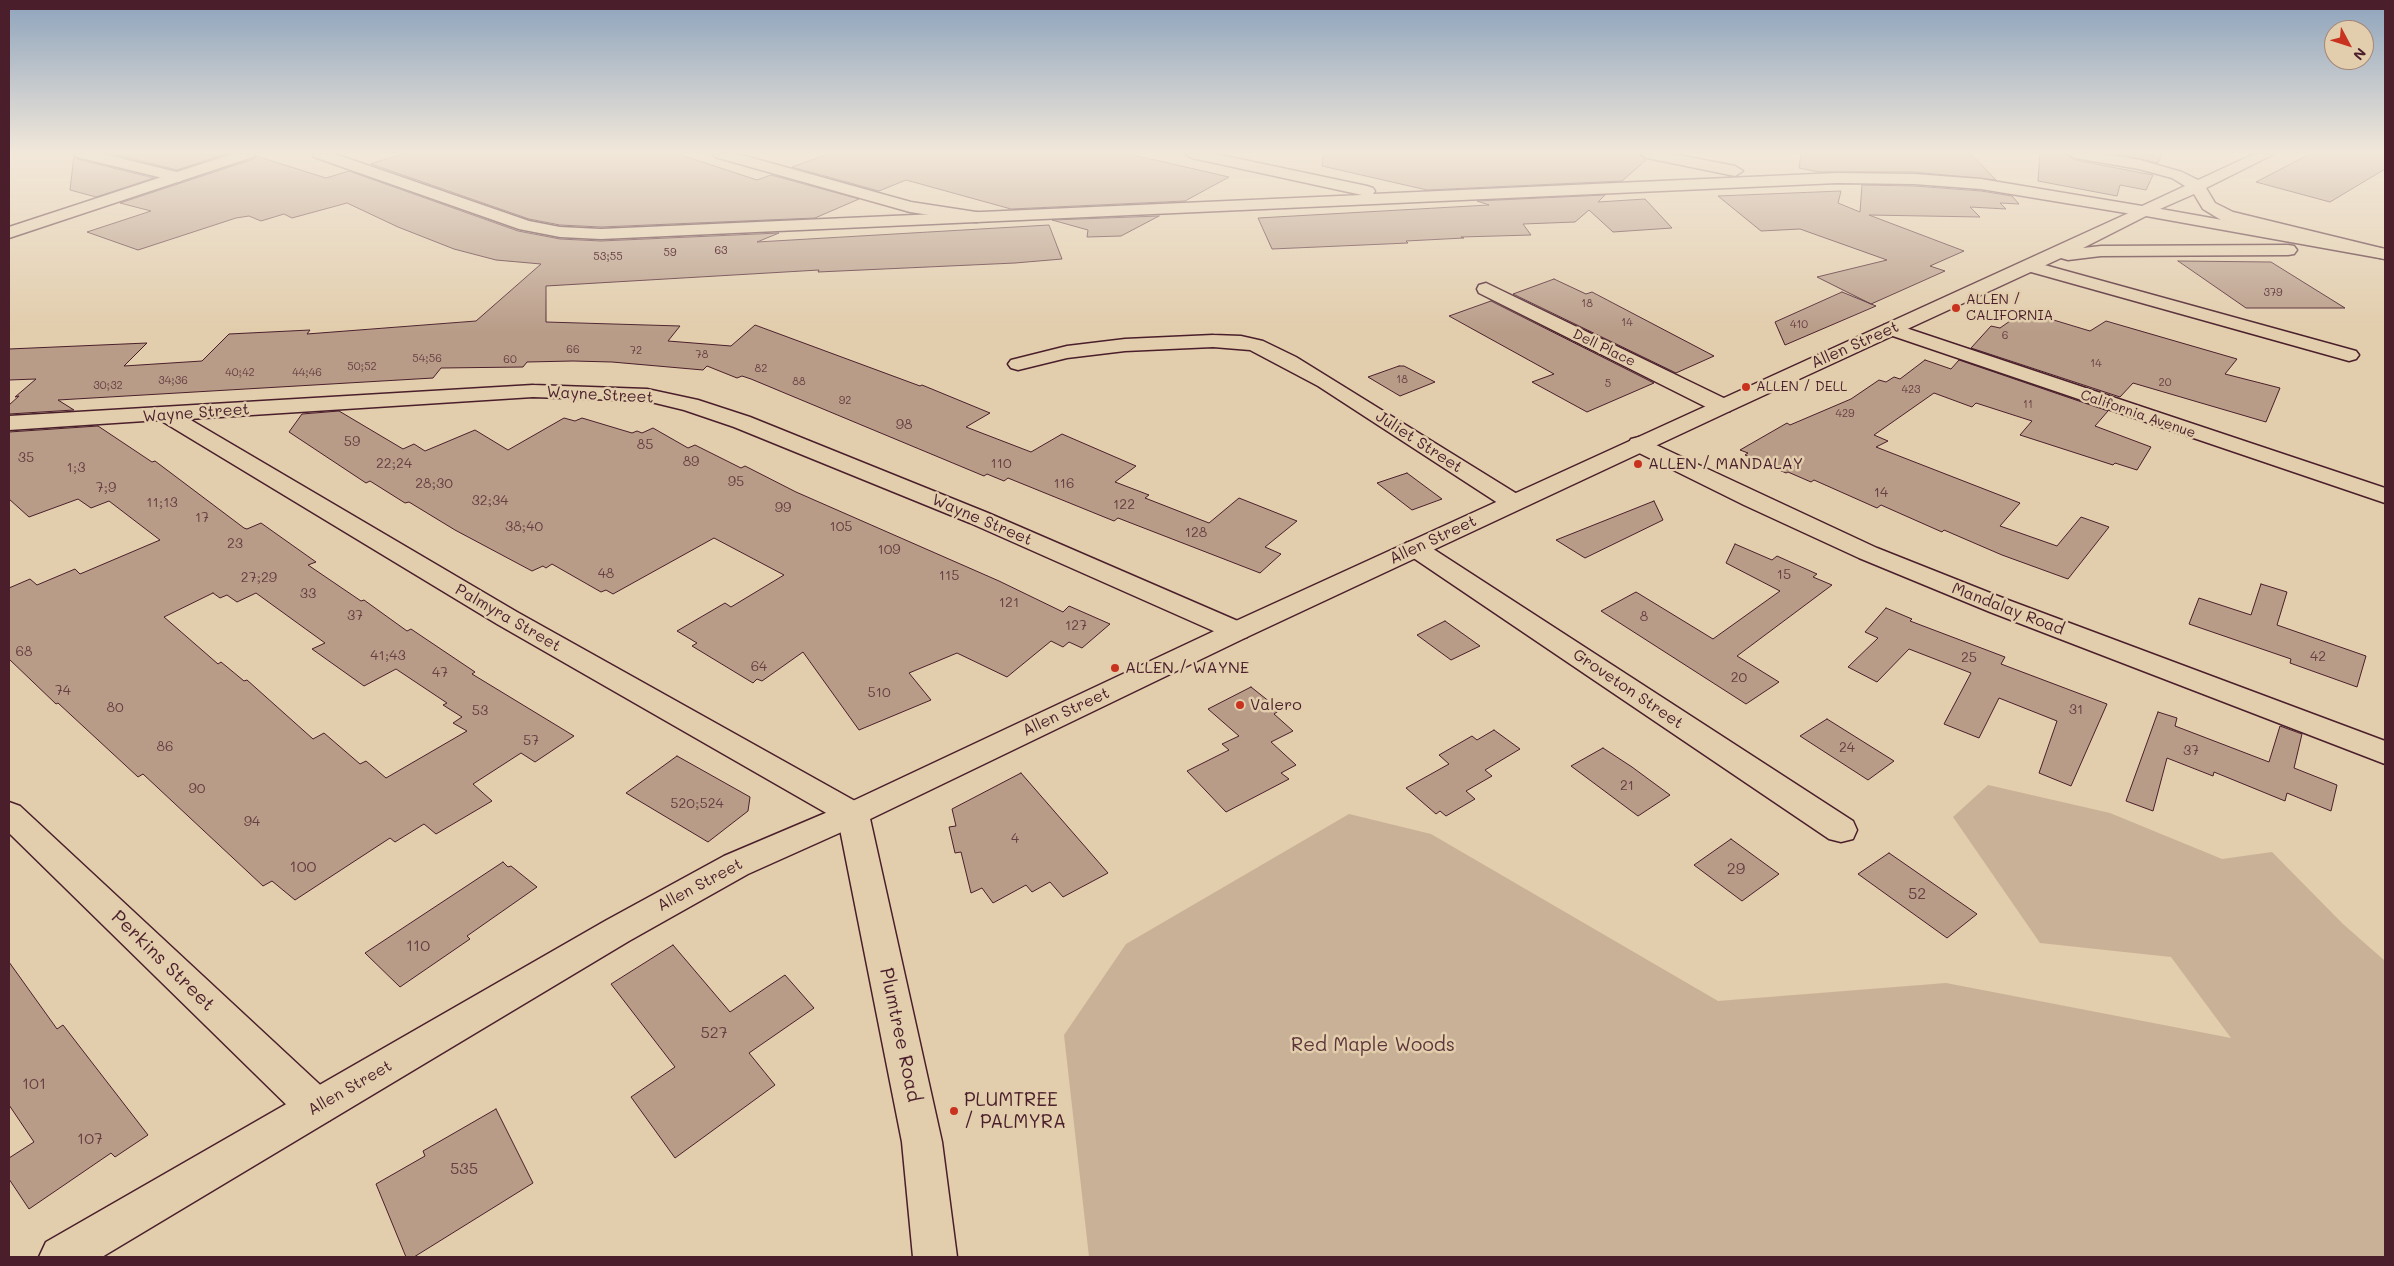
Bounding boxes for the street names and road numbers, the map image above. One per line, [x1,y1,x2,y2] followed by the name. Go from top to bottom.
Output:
[1808,317,1902,373] street label: Allen Street
[1570,326,1638,370] street label: Dell Place
[546,383,654,407] street label: Wayne Street
[2078,386,2198,442] street label: California Avenue
[142,400,250,426] street label: Wayne Street
[1372,407,1466,477] street label: Juliet Street
[929,490,1035,550] street label: Wayne Street
[1386,511,1480,569] street label: Allen Street
[1949,579,2067,639] street label: Mandalay Road
[452,580,564,656] street label: Palmyra Street
[1569,645,1687,733] street label: Groveton Street
[1019,683,1113,741] street label: Allen Street
[654,854,746,916] street label: Allen Street
[106,906,220,1016] street label: Perkins Street
[875,966,925,1104] street label: Plumtree Road
[305,1056,395,1120] street label: Allen Street

